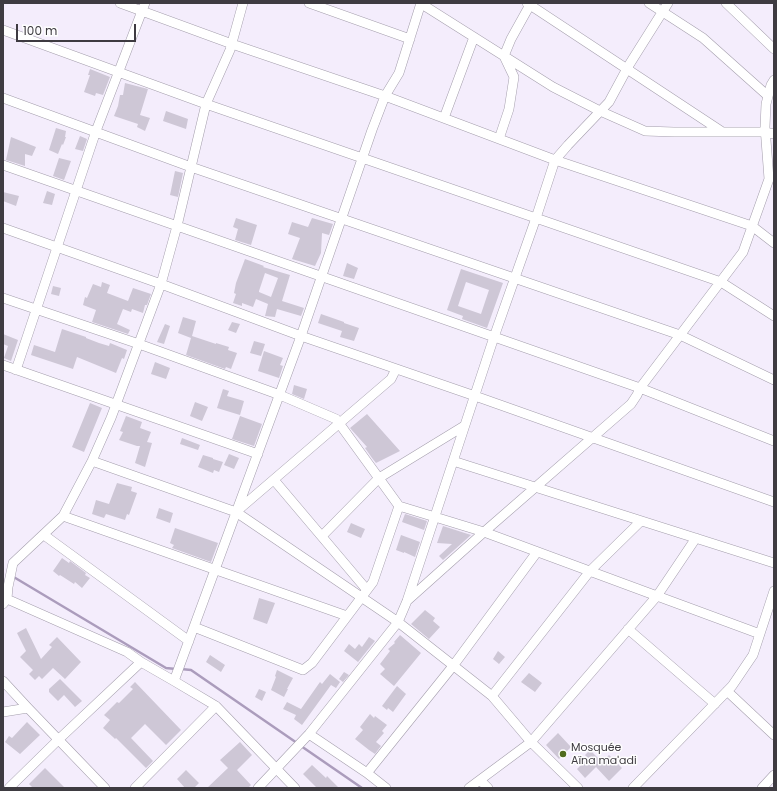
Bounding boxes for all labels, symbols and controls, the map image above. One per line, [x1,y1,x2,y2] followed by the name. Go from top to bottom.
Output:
[18,16,138,42] scale bar
[23,22,57,39] text: 100 m
[571,741,637,767] place label: Mosquée Aïna ma'adi
[558,749,568,759] marker: Mosquée Aïna ma'adi

